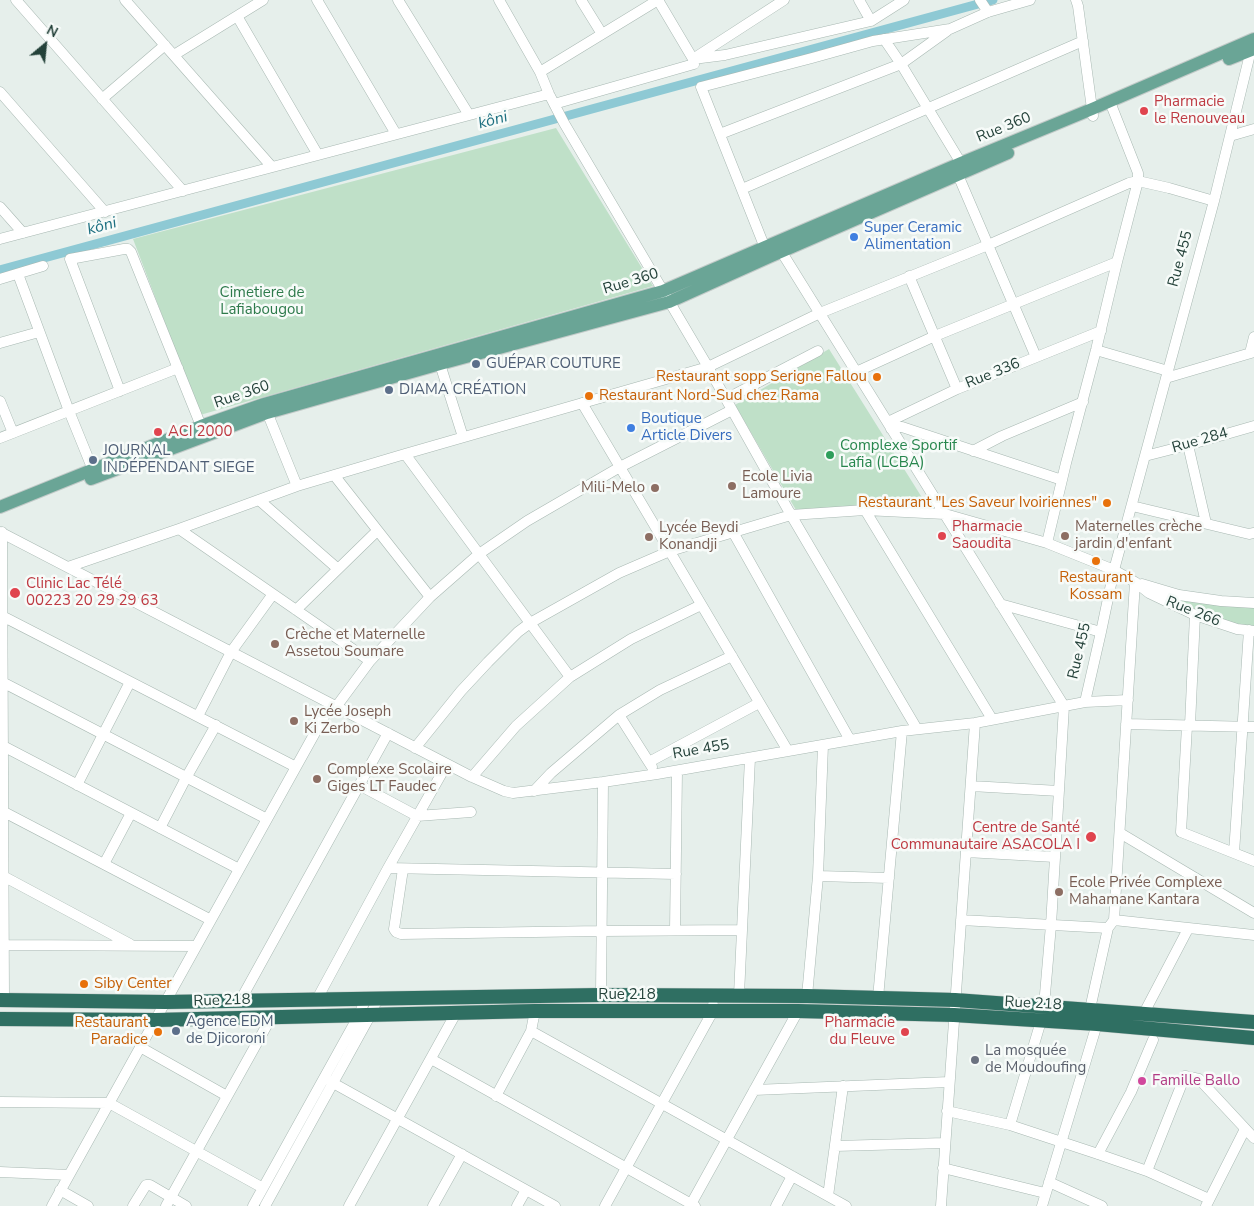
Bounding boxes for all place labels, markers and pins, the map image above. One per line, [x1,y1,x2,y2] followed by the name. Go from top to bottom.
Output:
[1154,93,1245,128] place label: Pharmacie le Renouveau
[1138,105,1150,117] marker: Pharmacie le Renouveau
[864,219,962,254] place label: Super Ceramic Alimentation
[848,231,860,243] marker: Super Ceramic Alimentation
[486,355,621,373] place label: GUÉPAR COUTURE
[470,358,482,370] marker: GUÉPAR COUTURE
[656,368,867,386] place label: Restaurant sopp Serigne Fallou
[871,371,883,383] marker: Restaurant sopp Serigne Fallou
[399,381,526,399] place label: DIAMA CRÉATION
[383,384,395,396] marker: DIAMA CRÉATION
[599,387,819,405] place label: Restaurant Nord-Sud chez Rama
[583,390,595,402] marker: Restaurant Nord-Sud chez Rama
[641,410,732,445] place label: Boutique Article Divers
[625,422,637,434] marker: Boutique Article Divers
[168,423,233,441] place label: ACI 2000
[152,426,164,438] marker: ACI 2000
[840,437,957,472] place label: Complexe Sportif Lafia (LCBA)
[103,442,254,477] place label: JOURNAL INDÉPENDANT SIEGE
[824,449,836,461] marker: Complexe Sportif Lafia (LCBA)
[87,454,99,466] marker: JOURNAL INDÉPENDANT SIEGE
[742,468,813,503] place label: Ecole Livia Lamoure
[581,479,645,497] place label: Mili-Melo
[726,480,738,492] marker: Ecole Livia Lamoure
[649,482,661,494] marker: Mili-Melo
[858,494,1097,512] place label: Restaurant "Les Saveur Ivoiriennes"
[1101,497,1113,509] marker: Restaurant "Les Saveur Ivoiriennes"
[952,518,1023,553] place label: Pharmacie Saoudita
[1075,518,1202,553] place label: Maternelles crèche jardin d'enfant
[659,519,739,554] place label: Lycée Beydi Konandji
[936,530,948,542] marker: Pharmacie Saoudita
[1059,530,1071,542] marker: Maternelles crèche jardin d'enfant
[643,531,655,543] marker: Lycée Beydi Konandji
[1090,555,1102,567] marker: Restaurant Kossam
[1059,569,1133,604] place label: Restaurant Kossam
[26,575,158,610] place label: Clinic Lac Télé 00223 20 29 29 63
[8,586,22,600] marker: Clinic Lac Télé 00223 20 29 29 63
[285,626,425,661] place label: Crèche et Maternelle Assetou Soumare
[269,638,281,650] marker: Crèche et Maternelle Assetou Soumare
[304,703,391,738] place label: Lycée Joseph Ki Zerbo
[288,715,300,727] marker: Lycée Joseph Ki Zerbo
[327,761,452,796] place label: Complexe Scolaire Giges LT Faudec
[311,773,323,785] marker: Complexe Scolaire Giges LT Faudec
[891,819,1080,854] place label: Centre de Santé Communautaire ASACOLA I
[1084,830,1098,844] marker: Centre de Santé Communautaire ASACOLA I
[1069,874,1222,909] place label: Ecole Privée Complexe Mahamane Kantara
[1053,886,1065,898] marker: Ecole Privée Complexe Mahamane Kantara
[94,975,171,993] place label: Siby Center
[78,978,90,990] marker: Siby Center
[186,1013,273,1048] place label: Agence EDM de Djicoroni
[74,1014,148,1049] place label: Restaurant Paradice
[824,1014,895,1049] place label: Pharmacie du Fleuve
[170,1025,182,1037] marker: Agence EDM de Djicoroni
[152,1026,164,1038] marker: Restaurant Paradice
[899,1026,911,1038] marker: Pharmacie du Fleuve
[985,1042,1086,1077] place label: La mosquée de Moudoufing
[969,1054,981,1066] marker: La mosquée de Moudoufing
[1152,1072,1240,1090] place label: Famille Ballo
[1136,1075,1148,1087] marker: Famille Ballo

